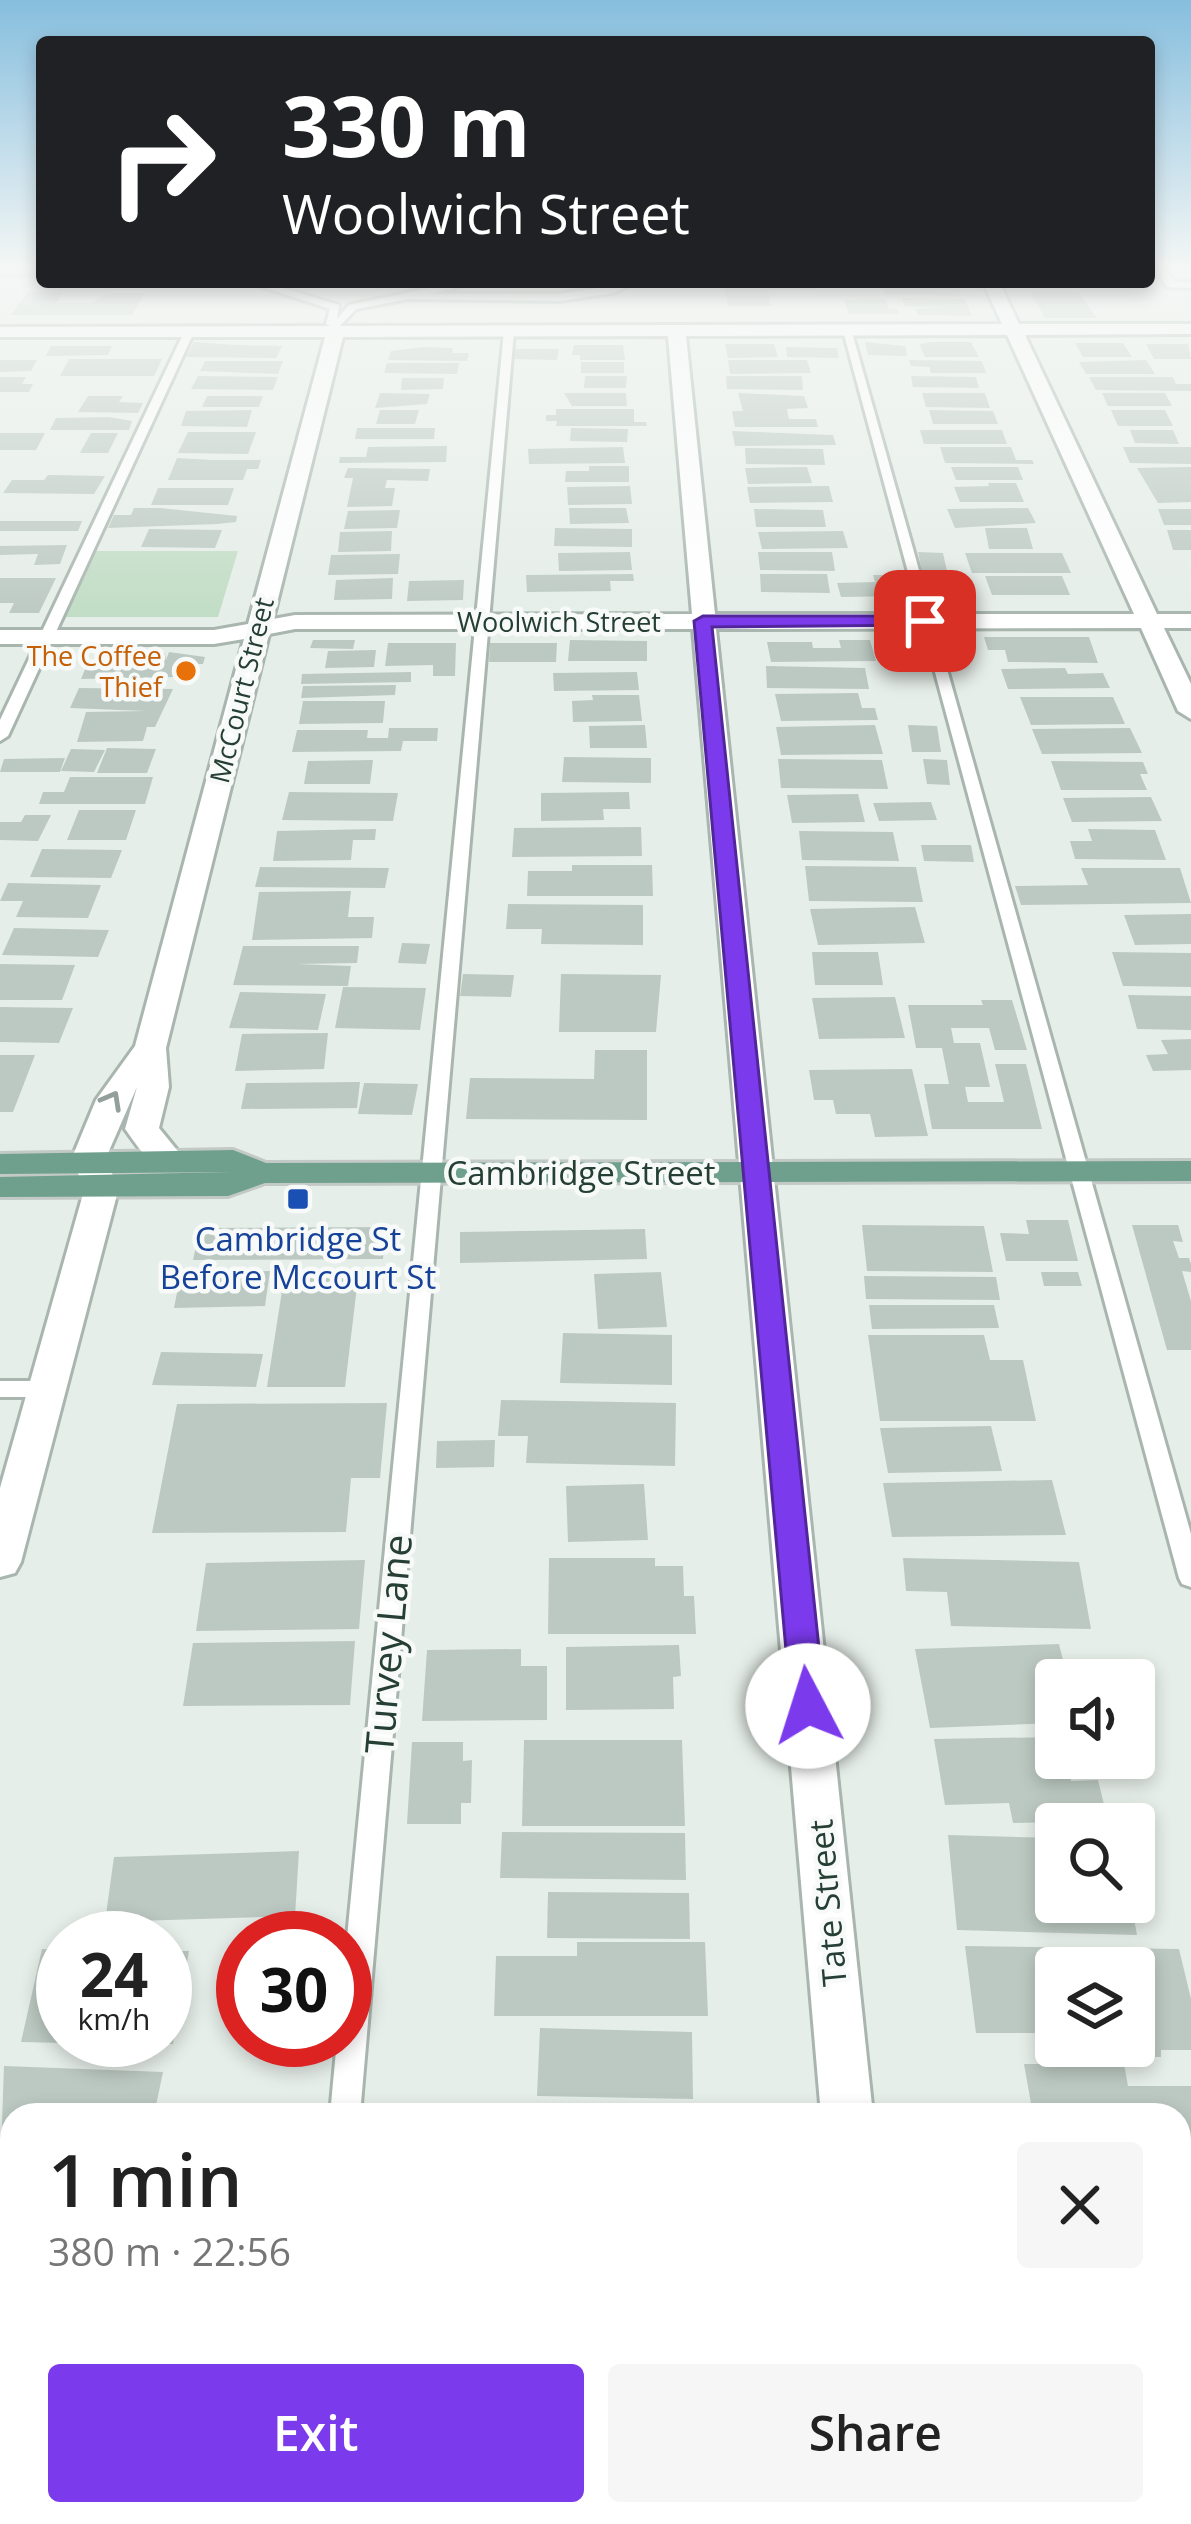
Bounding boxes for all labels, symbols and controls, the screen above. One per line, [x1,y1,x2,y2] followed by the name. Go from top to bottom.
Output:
[282,67,530,182] text: 330 m
[84,84,240,240] icon: right
[282,176,690,250] text: Woolwich Street
[874,570,976,672] pin
[892,588,958,654] icon: arrive
[200,593,282,787] street label: McCourt Street
[457,603,661,640] street label: Woolwich Street
[27,637,164,705] place label: The Coffee Thief
[173,658,199,684] marker: The Coffee Thief
[98,1091,121,1112] one-way arrow
[446,1150,716,1195] street label: Cambridge Street
[285,1186,311,1212] marker: Cambridge St Before Mccourt St
[160,1216,436,1299] place label: Cambridge St Before Mccourt St
[351,1532,423,1756] street label: Turvey Lane
[745,1643,871,1769] position arrow
[1035,1659,1155,2067] map controls
[1035,1659,1155,1779] button: sound
[1035,1803,1155,1923] button: search
[797,1818,857,1988] street label: Tate Street
[216,1911,372,2067] speed limit sign: 30
[80,1933,148,2015] text: 24
[1035,1947,1155,2067] button: layers
[78,1998,150,2039] text: km/h
[48,2130,242,2228] text: 1 min
[1017,2142,1143,2268] button: close
[48,2224,291,2277] text: 380 m · 22:56
[48,2364,584,2502] button: Exit
[608,2364,1143,2502] button: Share

